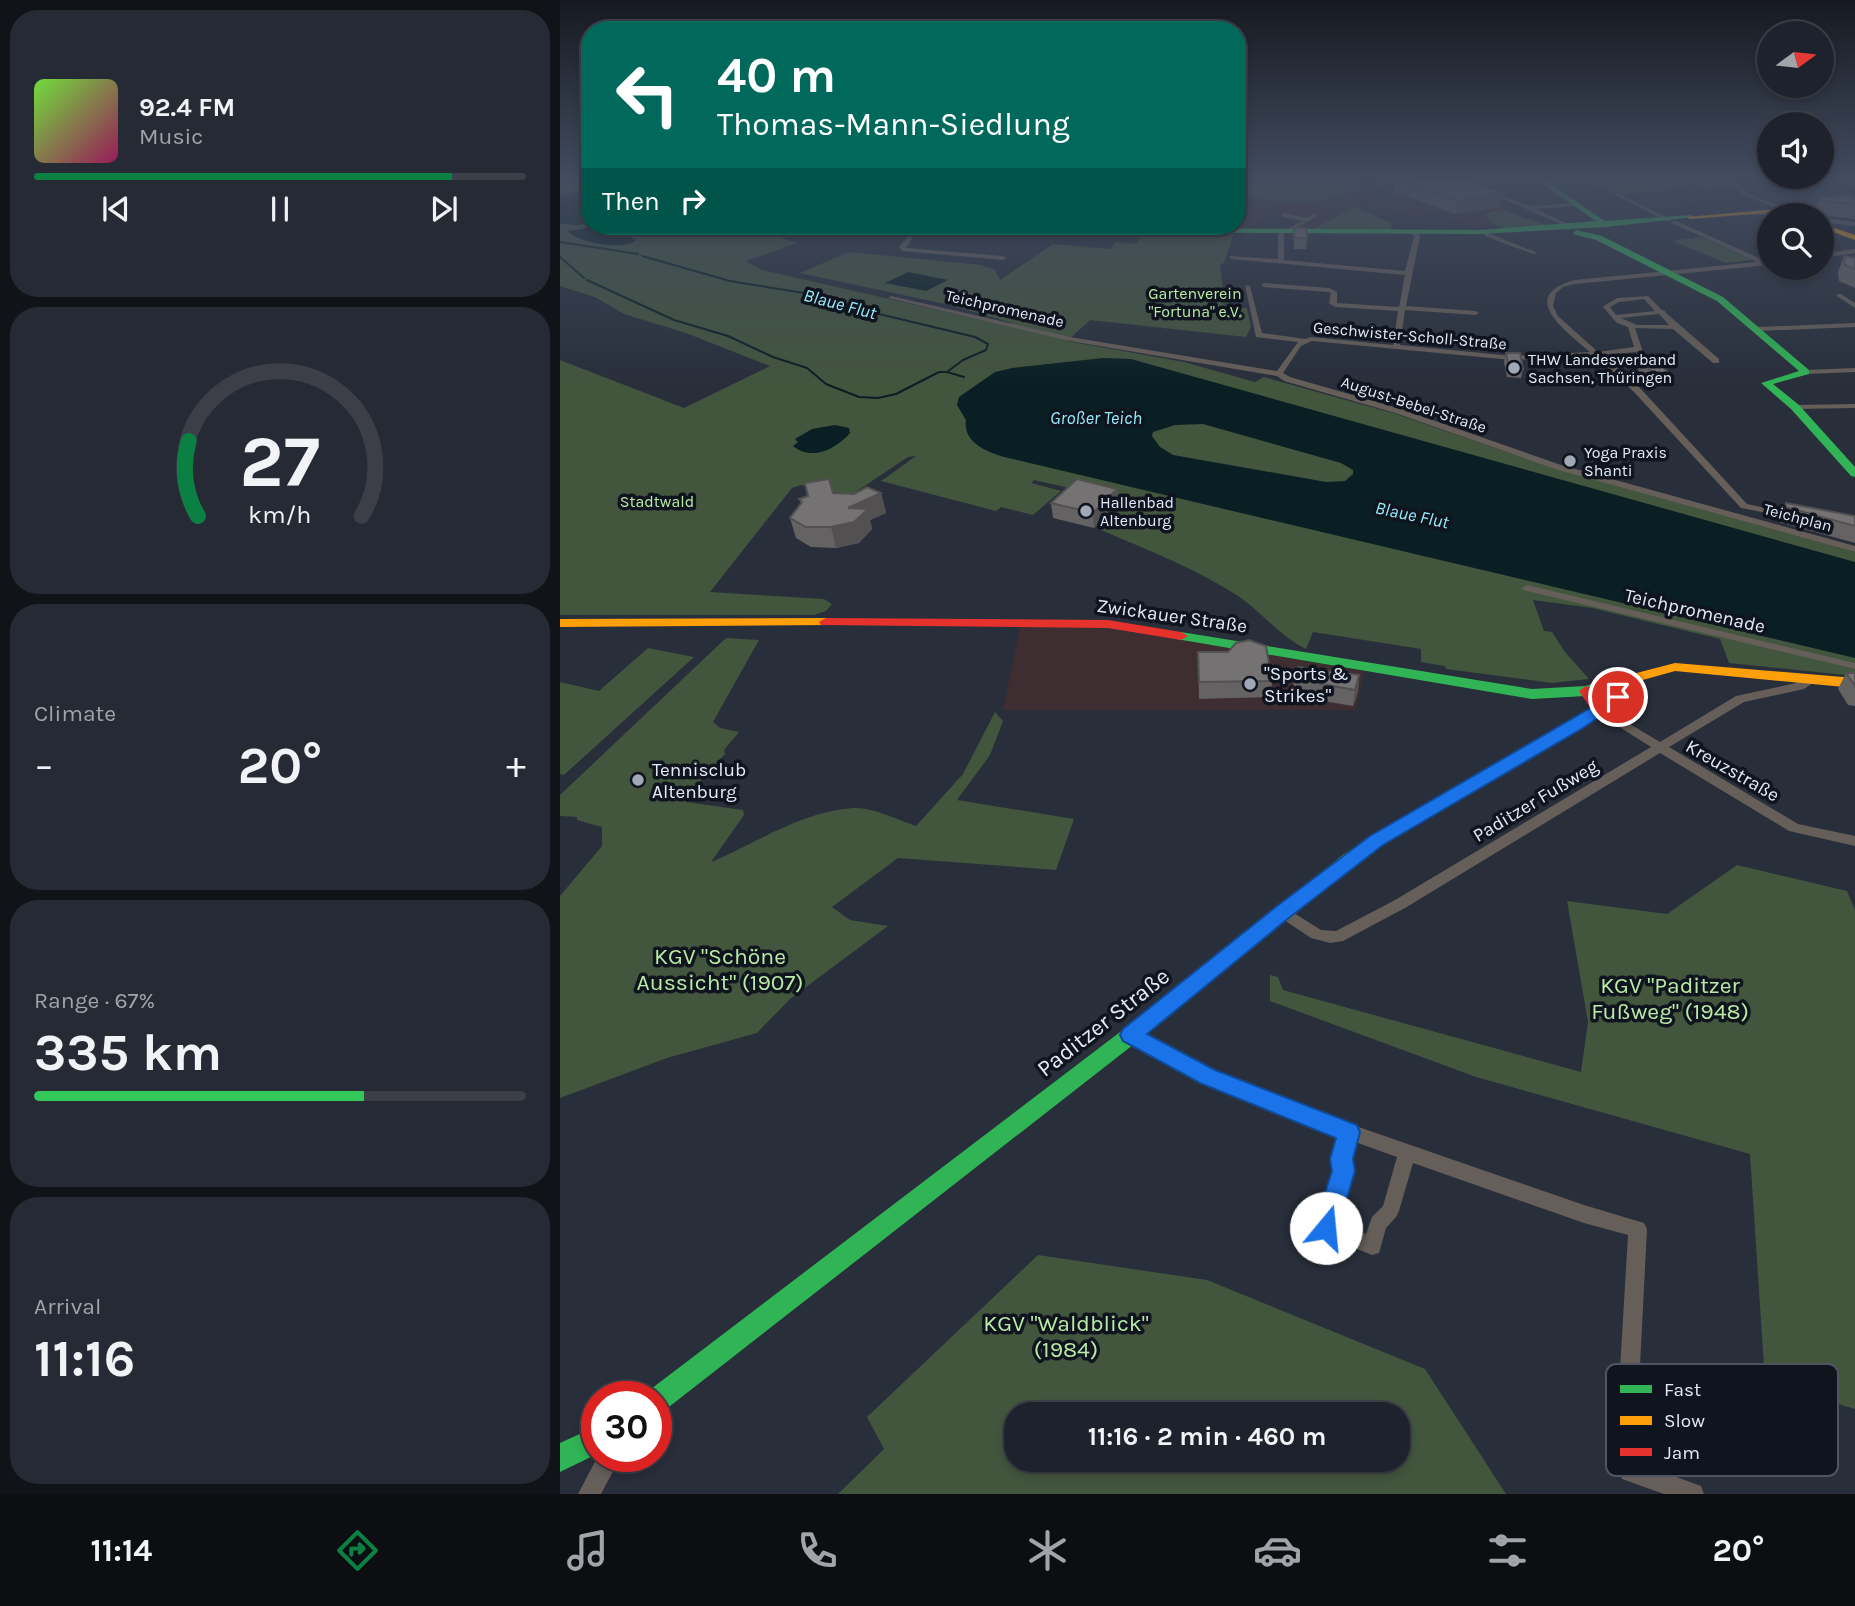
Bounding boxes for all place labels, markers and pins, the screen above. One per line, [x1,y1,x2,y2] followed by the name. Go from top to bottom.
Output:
[1528,350,1676,387] place label: THW Landesverband Sachsen, Thüringen
[1506,360,1522,376] marker: THW Landesverband Sachsen, Thüringen
[1584,443,1667,480] place label: Yoga Praxis Shanti
[1562,453,1578,469] marker: Yoga Praxis Shanti
[1100,493,1174,530] place label: Hallenbad Altenburg
[1078,503,1094,519] marker: Hallenbad Altenburg
[1264,663,1349,707] place label: "Sports & Strikes"
[1588,667,1648,727] pin
[1242,676,1258,692] marker: "Sports & Strikes"
[652,759,746,803] place label: Tennisclub Altenburg
[630,772,646,788] marker: Tennisclub Altenburg

